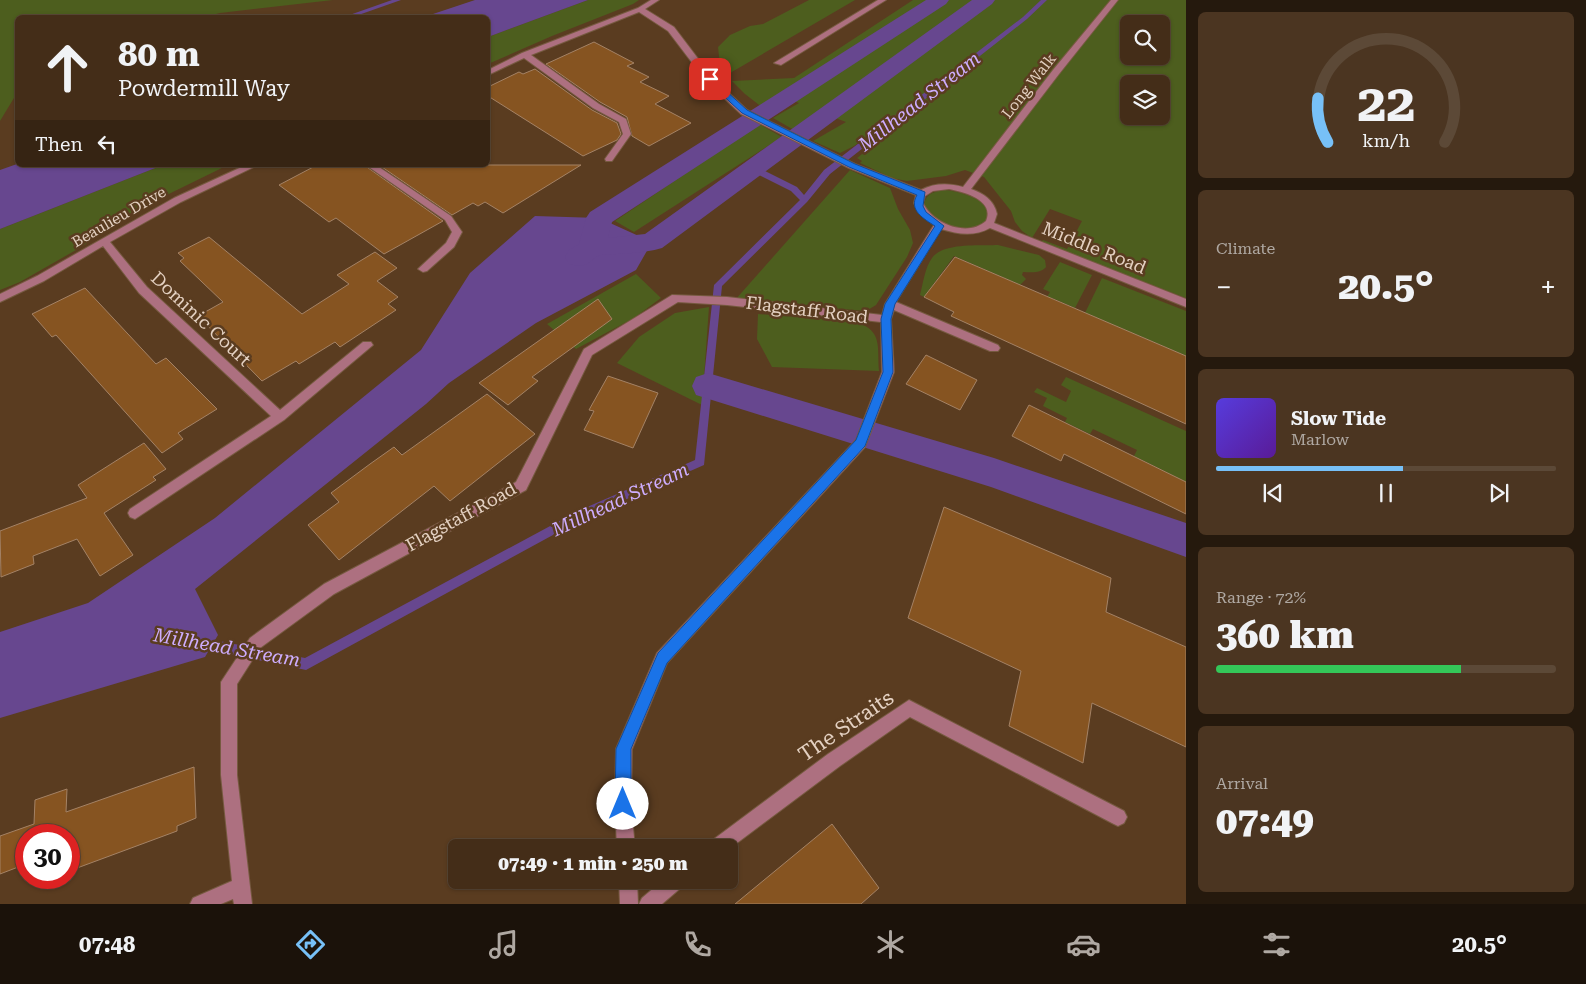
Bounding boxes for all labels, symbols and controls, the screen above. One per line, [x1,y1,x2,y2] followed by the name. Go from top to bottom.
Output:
[1120,15,1170,125] map controls
[1120,15,1170,65] button: search
[118,34,200,75] text: 80 m
[35,35,100,100] icon: ahead
[853,46,985,157] water label: Millhead Stream
[998,50,1060,122] street label: Long Walk
[689,58,731,100] pin
[696,65,724,93] icon: arrive
[1357,73,1415,134] text: 22
[1120,75,1170,125] button: layers
[118,76,290,101] text: Powdermill Way
[93,130,121,158] icon: left
[1362,130,1410,151] text: km/h
[35,133,83,156] text: Then
[69,183,169,251] street label: Beaulieu Drive
[1039,217,1150,278] street label: Middle Road
[1216,239,1275,258] text: Climate
[1338,264,1434,308] text: 20.5°
[147,267,256,370] street label: Dominic Court
[1216,271,1232,304] text: −
[1540,271,1556,304] text: +
[745,292,870,327] street label: Flagstaff Road
[1291,407,1386,430] text: Slow Tide
[1291,430,1349,449] text: Marlow
[547,458,693,542] water label: Millhead Stream
[402,477,520,556] street label: Flagstaff Road
[1259,479,1287,507] icon: previous
[1372,479,1400,507] icon: pause
[1485,479,1513,507] icon: next
[1216,588,1306,607] text: Range · 72%
[1216,613,1354,657] text: 360 km
[151,623,302,672] water label: Millhead Stream
[794,685,898,767] street label: The Straits
[1216,774,1268,793] text: Arrival
[596,777,648,829] position arrow
[1216,799,1314,843] text: 07:49
[15,824,80,889] speed limit sign: 30
[498,852,688,875] text: 07:49 · 1 min · 250 m
[293,927,328,962] icon: directions
[486,927,521,962] icon: music
[680,927,715,962] icon: phone
[873,927,908,962] icon: climate
[1066,927,1101,962] icon: car
[1259,927,1294,962] icon: filters
[79,932,135,957] text: 07:48
[1452,932,1507,957] text: 20.5°

